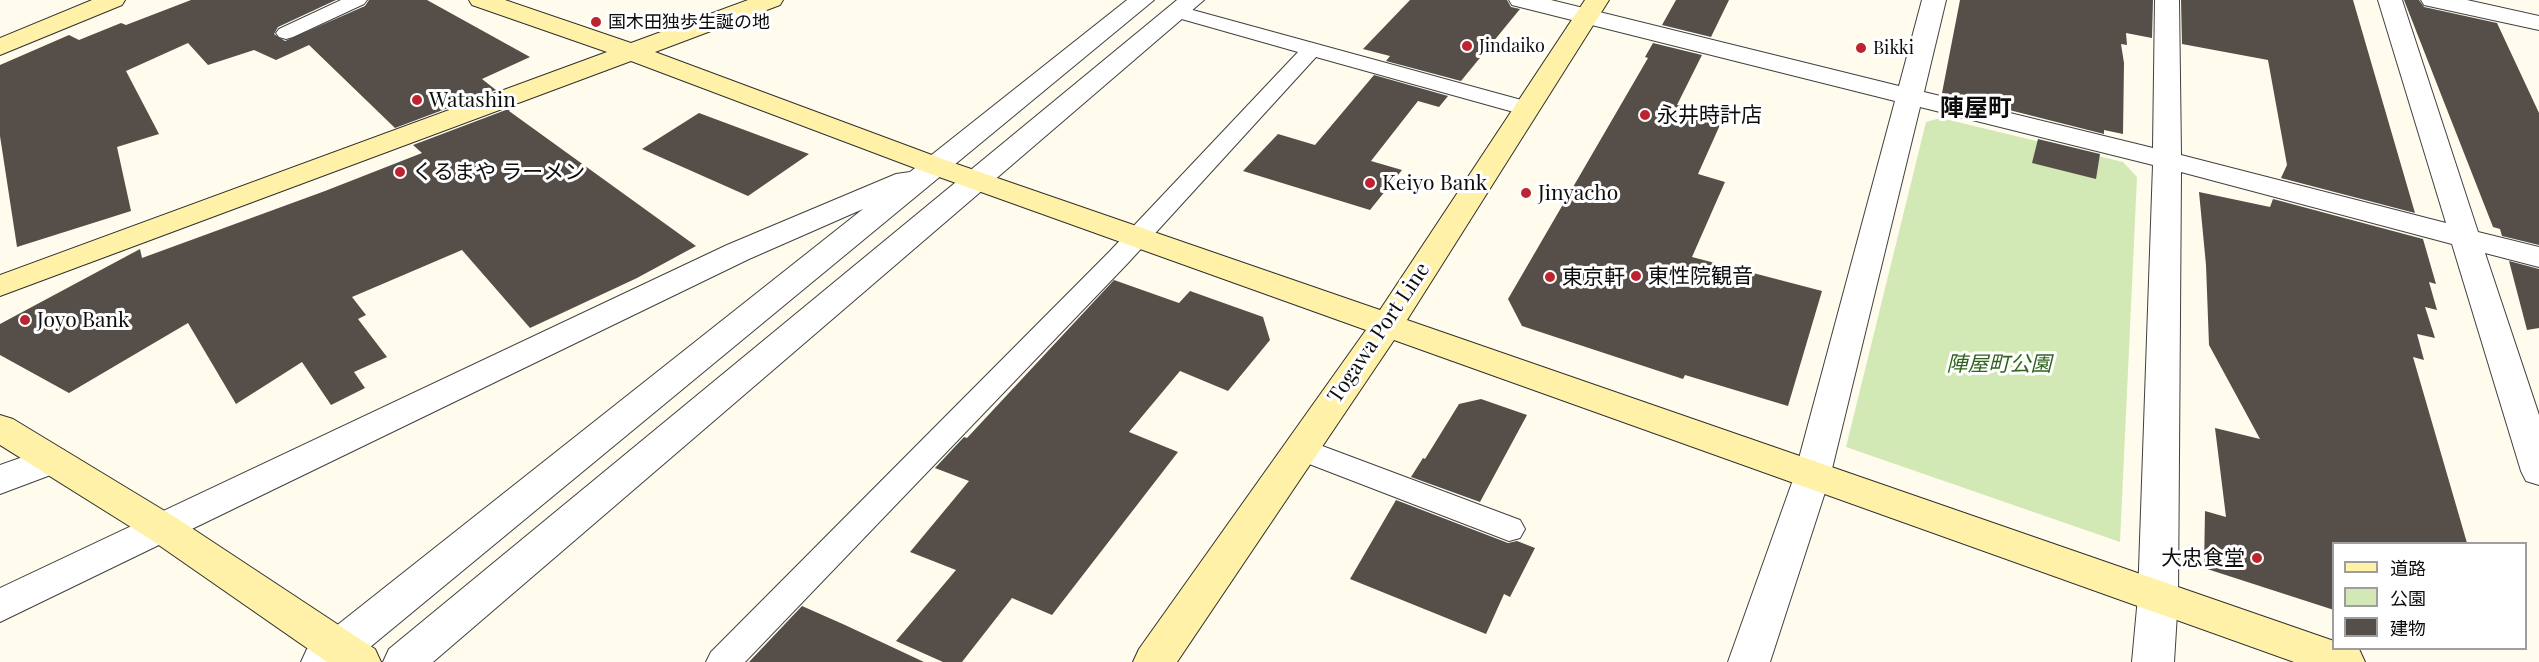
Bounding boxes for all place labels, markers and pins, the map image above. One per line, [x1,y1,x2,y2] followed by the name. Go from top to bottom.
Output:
[608,11,770,33] place label: 国木田独歩生誕の地
[589,15,603,29] marker: 国木田独歩生誕の地
[1479,35,1545,57] place label: Jindaiko
[1873,37,1914,59] place label: Bikki
[1460,39,1474,53] marker: Jindaiko
[1854,41,1868,55] marker: Bikki
[429,87,516,113] place label: Watashin
[410,93,424,107] marker: Watashin
[1657,102,1762,128] place label: 永井時計店
[1638,108,1652,122] marker: 永井時計店
[412,159,585,185] place label: くるまや ラーメン
[393,165,407,179] marker: くるまや ラーメン
[1382,170,1487,196] place label: Keiyo Bank
[1363,176,1377,190] marker: Keiyo Bank
[1538,180,1618,206] place label: Jinyacho
[1519,186,1533,200] marker: Jinyacho
[1648,263,1753,289] place label: 東性院観音
[1562,264,1625,290] place label: 東京軒
[1629,269,1643,283] marker: 東性院観音
[1543,270,1557,284] marker: 東京軒
[37,307,130,333] place label: Joyo Bank
[18,313,32,327] marker: Joyo Bank
[2161,545,2245,571] place label: 大忠食堂
[2250,551,2264,565] marker: 大忠食堂

